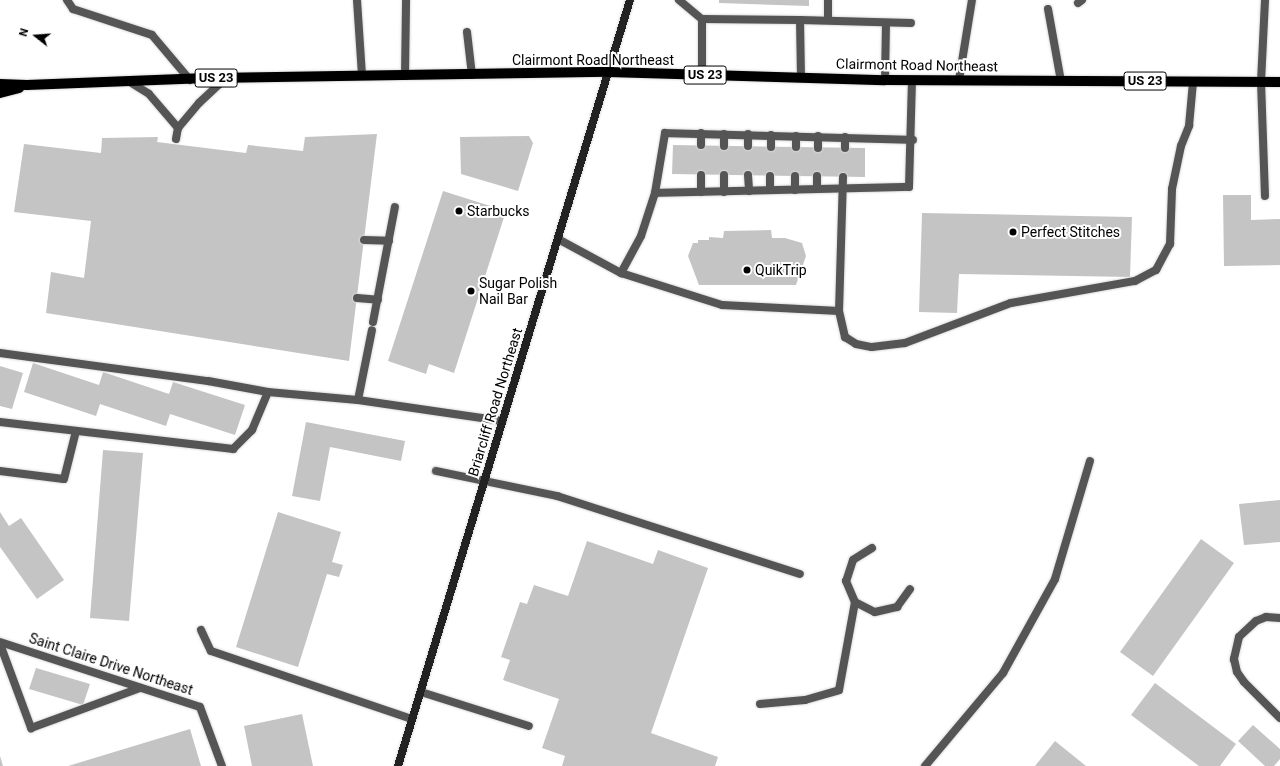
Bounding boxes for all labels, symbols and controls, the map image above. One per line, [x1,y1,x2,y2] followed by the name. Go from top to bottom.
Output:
[16,16,56,56] north arrow
[17,27,31,38] text: N
[512,52,674,68] street label: Clairmont Road Northeast
[836,55,998,75] street label: Clairmont Road Northeast
[683,64,727,86] road number: US 23
[194,67,238,89] road number: US 23
[1123,70,1167,92] road number: US 23
[467,203,529,219] place label: Starbucks
[454,206,464,216] marker: Starbucks
[1021,224,1120,240] place label: Perfect Stitches
[1008,227,1018,237] marker: Perfect Stitches
[755,262,807,278] place label: QuikTrip
[742,265,752,275] marker: QuikTrip
[479,275,557,308] place label: Sugar Polish Nail Bar
[466,286,476,296] marker: Sugar Polish Nail Bar
[464,326,526,478] street label: Briarcliff Road Northeast
[27,630,195,698] street label: Saint Claire Drive Northeast

